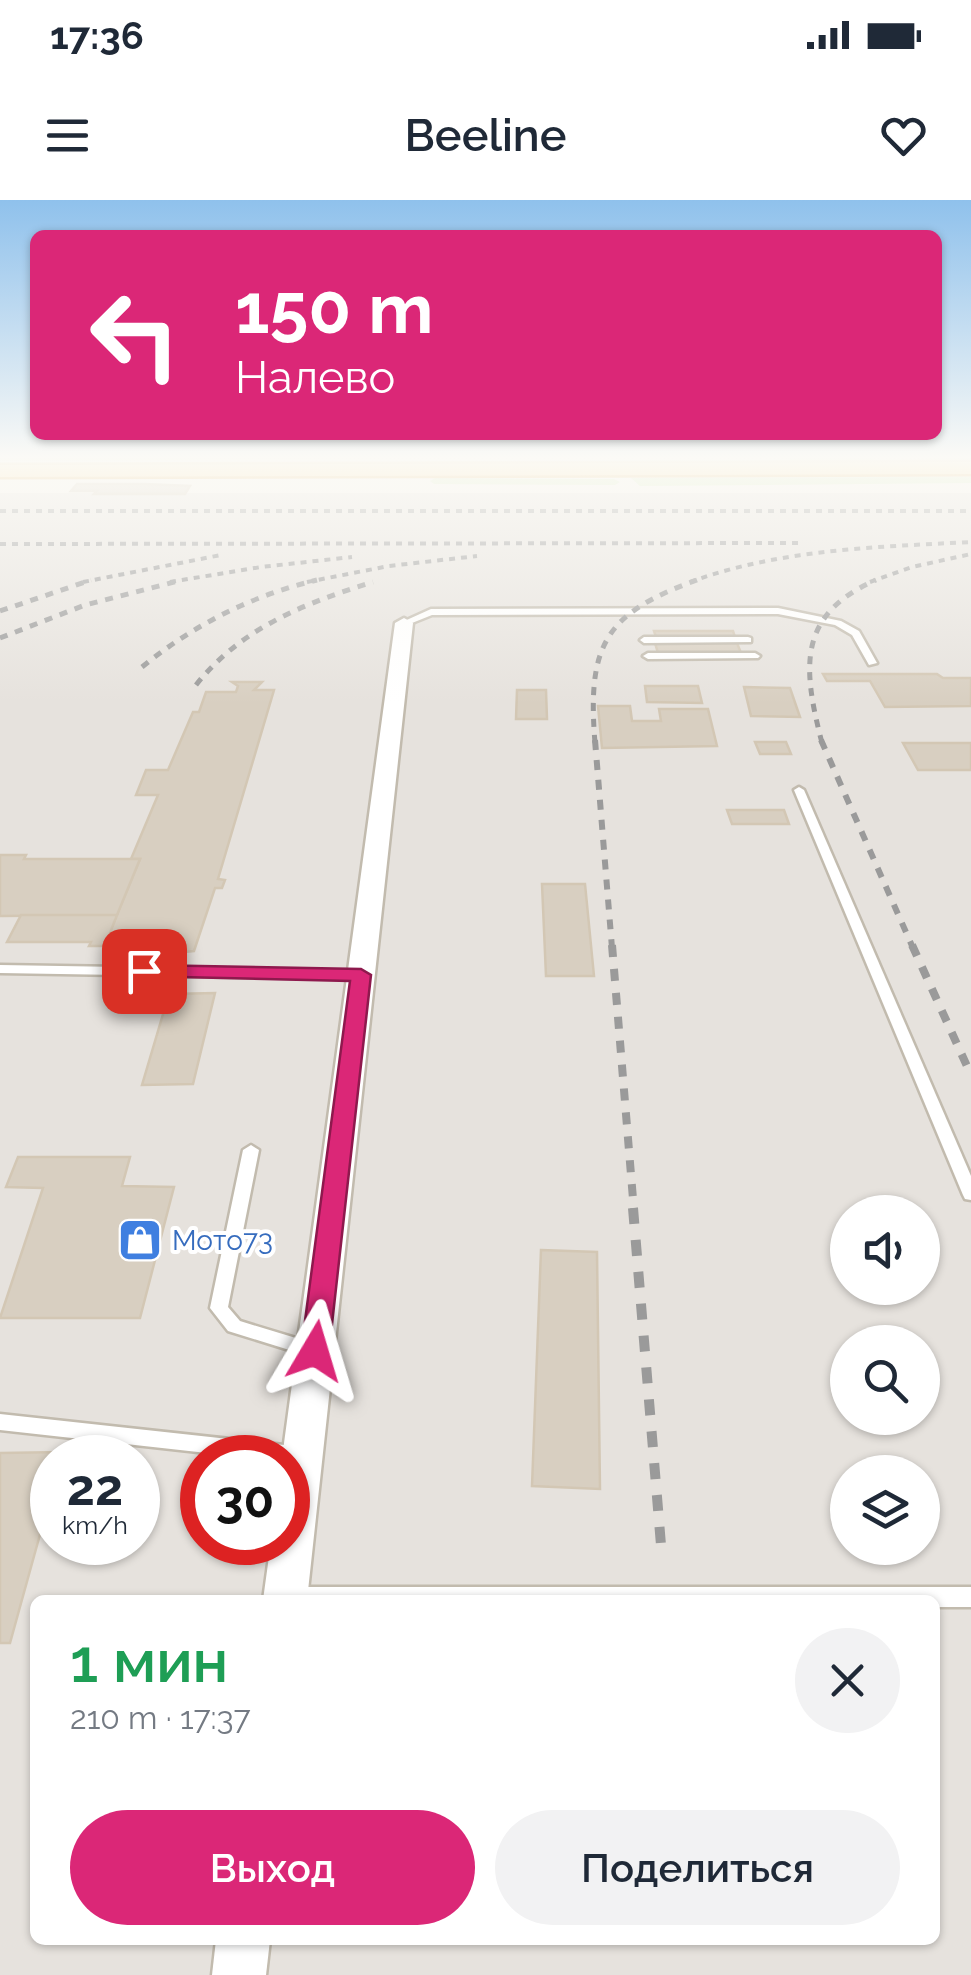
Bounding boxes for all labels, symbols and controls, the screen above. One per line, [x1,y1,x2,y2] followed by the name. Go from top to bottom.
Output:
[50,13,144,58] text: 17:36
[40,108,95,163] icon: menu
[876,108,931,163] icon: heart
[404,109,567,162] text: Beeline
[235,267,433,349] text: 150 m
[70,270,200,400] icon: left
[235,351,395,404] text: Налево
[102,929,187,1014] pin
[117,944,172,999] icon: arrive
[830,1195,940,1565] map controls
[830,1195,940,1305] button: sound
[117,1217,163,1263] shop icon: Мото73
[172,1224,273,1257] place label: Мото73
[263,1299,367,1403] position arrow
[830,1325,940,1435] button: search
[180,1435,310,1565] speed limit sign: 30
[830,1455,940,1565] button: layers
[67,1458,123,1517] text: 22
[62,1510,128,1540] text: km/h
[70,1626,228,1696] text: 1 мин
[795,1628,900,1733] button: close
[70,1699,251,1736] text: 210 m · 17:37
[70,1810,475,1925] button: Выход
[495,1810,900,1925] button: Поделиться

